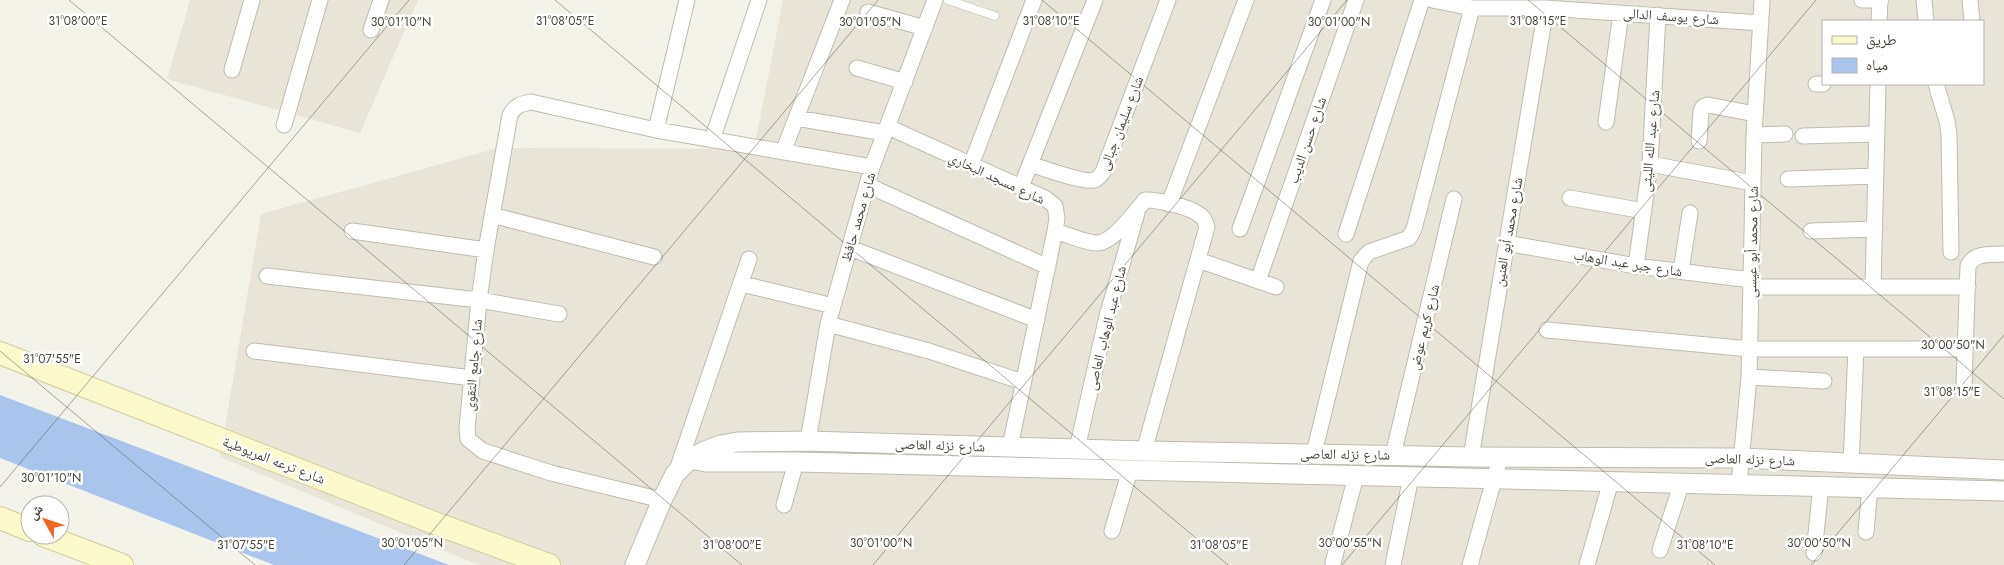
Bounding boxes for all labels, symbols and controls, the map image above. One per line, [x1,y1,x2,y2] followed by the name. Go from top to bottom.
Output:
[1622,3,1720,29] street label: شارع يوسف الدالى
[48,12,108,30] text: 31°08'00"E
[536,12,594,30] text: 31°08'05"E
[1022,12,1080,30] text: 31°08'10"E
[1510,12,1566,30] text: 31°08'15"E
[371,13,431,31] text: 30°01'10"N
[839,13,901,31] text: 30°01'05"N
[1308,13,1370,31] text: 30°01'00"N
[1822,20,1984,85] legend
[1866,29,1897,51] text: طريق
[1866,54,1888,76] text: مياه
[1094,73,1148,173] street label: شارع سليمان جبالى
[1636,89,1664,193] street label: شارع عبد الله الليثى
[1283,94,1331,186] street label: شارع حسن الديب
[945,147,1048,210] street label: شارع مسجد البخاري
[836,170,880,264] street label: شارع محمد حافظ
[1489,176,1527,288] street label: شارع محمد أبو العنين
[1741,186,1763,298] street label: شارع محمد أبو عيسى
[1572,245,1684,281] street label: شارع جبر عبد الوهاب
[1081,264,1131,392] street label: شارع عبد الوهاب العاصى
[1404,282,1444,372] street label: شارع كريم عوض
[459,318,487,412] street label: شارع جامع التقوى
[1921,336,1985,354] text: 30°00'50"N
[23,350,81,368] text: 31°07'55"E
[1924,383,1980,401] text: 31°08'15"E
[220,431,328,489] street label: شارع ترعه المريوطية
[895,433,985,457] street label: شارع نزله العاصى
[1300,443,1390,465] street label: شارع نزله العاصى
[1705,447,1795,471] street label: شارع نزله العاصى
[21,469,81,487] text: 30°01'10"N
[20,495,70,545] north arrow
[23,499,48,524] text: ش
[381,534,443,552] text: 30°01'05"N
[850,534,912,552] text: 30°01'00"N
[1318,534,1382,552] text: 30°00'55"N
[1787,534,1851,552] text: 30°00'50"N
[217,536,275,554] text: 31°07'55"E
[702,536,762,554] text: 31°08'00"E
[1190,536,1248,554] text: 31°08'05"E
[1676,536,1734,554] text: 31°08'10"E

